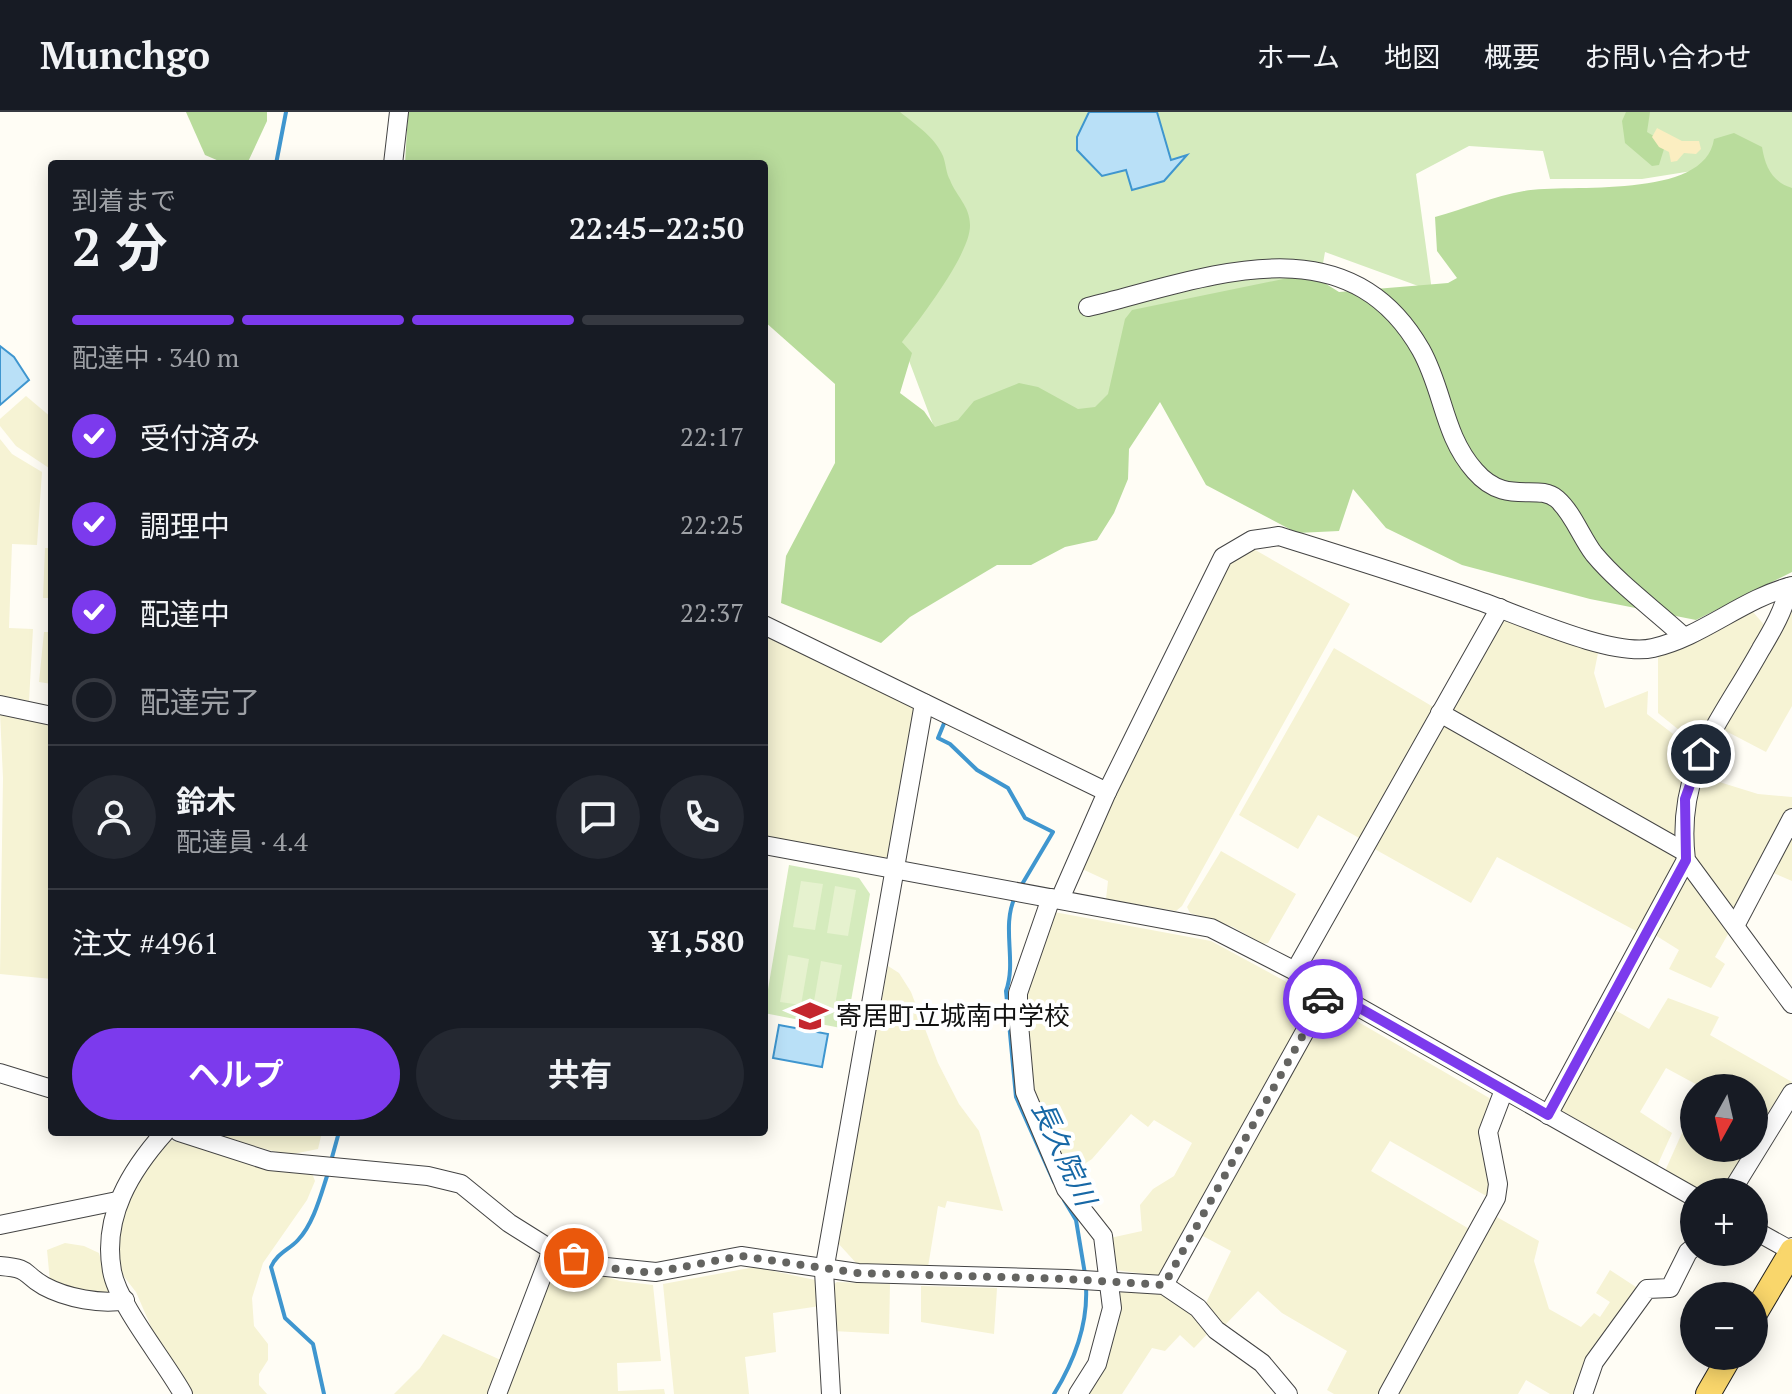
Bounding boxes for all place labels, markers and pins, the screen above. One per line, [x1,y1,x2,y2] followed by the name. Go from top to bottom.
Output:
[1667,720,1735,788] pin
[791,997,829,1035] school or university icon: 寄居町立城南中学校
[836,998,1070,1032] place label: 寄居町立城南中学校
[540,1224,608,1292] pin

